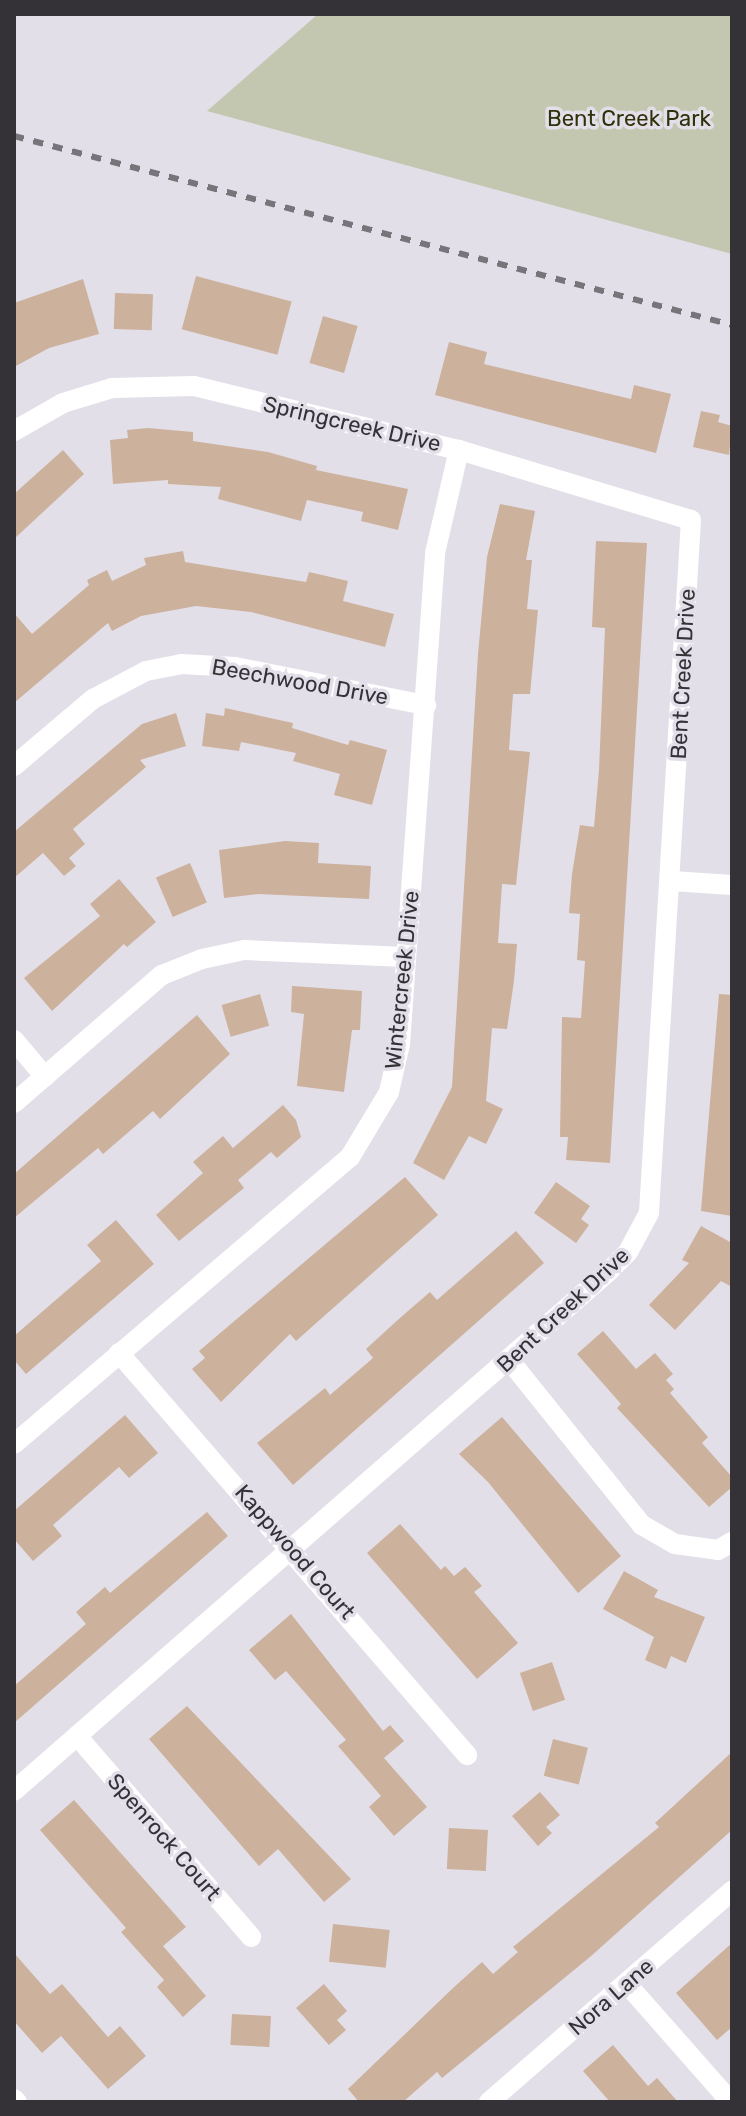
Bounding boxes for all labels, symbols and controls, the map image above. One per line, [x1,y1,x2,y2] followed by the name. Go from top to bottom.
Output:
[547,106,711,132] park label: Bent Creek Park
[261,391,443,457] street label: Springcreek Drive
[665,588,701,760] street label: Bent Creek Drive
[210,653,390,711] street label: Beechwood Drive
[379,889,425,1071] street label: Wintercreek Drive
[491,1242,635,1378] street label: Bent Creek Drive
[229,1479,361,1625] street label: Kappwood Court
[102,1768,226,1906] street label: Spenrock Court
[563,1953,659,2041] street label: Nora Lane

